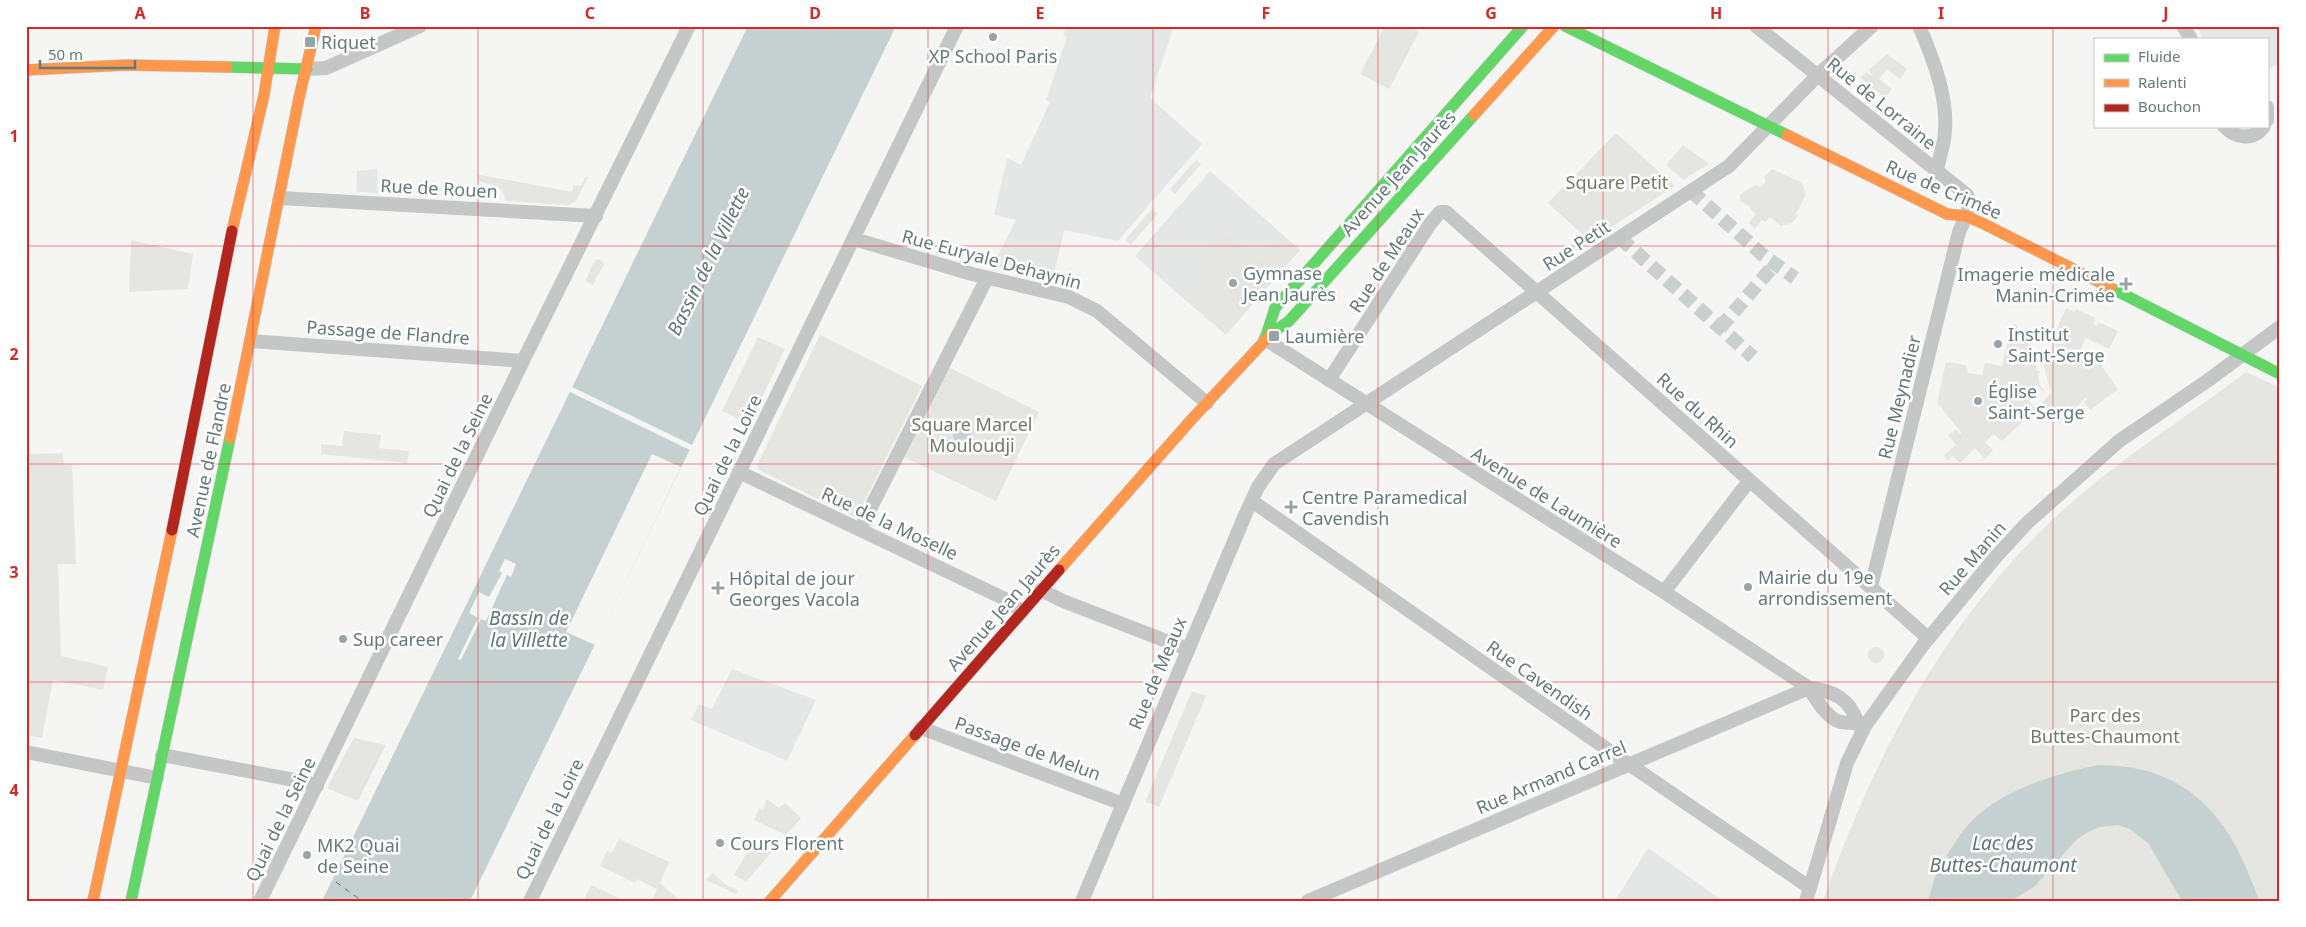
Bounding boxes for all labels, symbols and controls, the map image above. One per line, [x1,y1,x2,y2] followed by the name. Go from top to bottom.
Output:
[134,2,146,24] text: A
[360,2,370,24] text: B
[585,2,595,24] text: C
[809,2,821,24] text: D
[1036,2,1045,24] text: E
[1262,2,1270,24] text: F
[1485,2,1497,24] text: G
[1710,2,1722,24] text: H
[1938,2,1944,24] text: I
[2161,2,2169,24] text: J
[321,30,376,54] place label: Riquet
[987,31,999,43] marker: XP School Paris
[303,35,317,49] marker: Riquet
[40,38,135,70] scale bar
[2094,38,2268,128] legend
[48,44,83,64] text: 50 m
[929,44,1057,68] place label: XP School Paris
[2138,46,2180,66] text: Fluide
[1822,52,1942,154] street label: Rue de Lorraine
[2138,72,2187,92] text: Ralenti
[2138,96,2201,116] text: Bouchon
[1335,105,1461,241] street label: Avenue Jean Jaurès
[9,125,19,147] text: 1
[1882,154,2006,224] street label: Rue de Crimée
[1566,170,1669,194] park label: Square Petit
[380,173,498,203] street label: Rue de Rouen
[661,182,755,340] water label: Bassin de la Villette
[1343,203,1429,317] street label: Rue de Meaux
[1538,214,1615,276] street label: Rue Petit
[900,223,1084,295] street label: Rue Euryale Dehaynin
[1241,261,1336,306] place label: Gymnase Jean Jaurès
[1958,262,2115,307] place label: Imagerie médicale Manin-Crimée
[1227,277,1239,289] marker: Gymnase Jean Jaurès
[2119,277,2133,291] marker: Imagerie médicale Manin-Crimée
[306,314,470,350] street label: Passage de Flandre
[2008,322,2105,367] place label: Institut Saint-Serge
[1285,324,1365,348] place label: Laumière
[1267,329,1281,343] marker: Laumière
[1872,332,1926,462] street label: Rue Meynadier
[1992,338,2004,350] marker: Institut Saint-Serge
[9,343,19,365] text: 2
[1652,367,1744,453] street label: Rue du Rhin
[1988,379,2085,424] place label: Église Saint-Serge
[180,381,236,539] street label: Avenue de Flandre
[416,389,498,521] street label: Quai de la Seine
[687,390,767,520] street label: Quai de la Loire
[1972,395,1984,407] marker: Église Saint-Serge
[911,412,1033,457] park label: Square Marcel Mouloudji
[1467,441,1627,553] street label: Avenue de Laumière
[818,481,962,565] street label: Rue de la Moselle
[1302,485,1467,530] place label: Centre Paramedical Cavendish
[1284,500,1298,514] marker: Centre Paramedical Cavendish
[1933,516,2011,600] street label: Rue Manin
[941,538,1065,676] street label: Avenue Jean Jaurès
[9,561,19,583] text: 3
[1758,565,1893,610] place label: Mairie du 19e arrondissement
[729,566,860,611] place label: Hôpital de jour Georges Vacola
[711,581,725,595] marker: Hôpital de jour Georges Vacola
[1742,581,1754,593] marker: Mairie du 19e arrondissement
[489,605,569,653] water label: Bassin de la Villette
[1122,613,1192,733] street label: Rue de Meaux
[353,627,444,651] place label: Sup career
[337,633,349,645] marker: Sup career
[1482,634,1598,726] street label: Rue Cavendish
[2030,703,2180,748] park label: Parc des Buttes-Chaumont
[952,710,1104,786] street label: Passage de Melun
[1472,735,1630,819] street label: Rue Armand Carrel
[239,753,321,885] street label: Quai de la Seine
[509,754,589,884] street label: Quai de la Loire
[9,779,19,801] text: 4
[1929,830,2077,878] water label: Lac des Buttes-Chaumont
[730,831,844,855] place label: Cours Florent
[317,833,399,878] place label: MK2 Quai de Seine
[714,837,726,849] marker: Cours Florent
[301,849,313,861] marker: MK2 Quai de Seine

